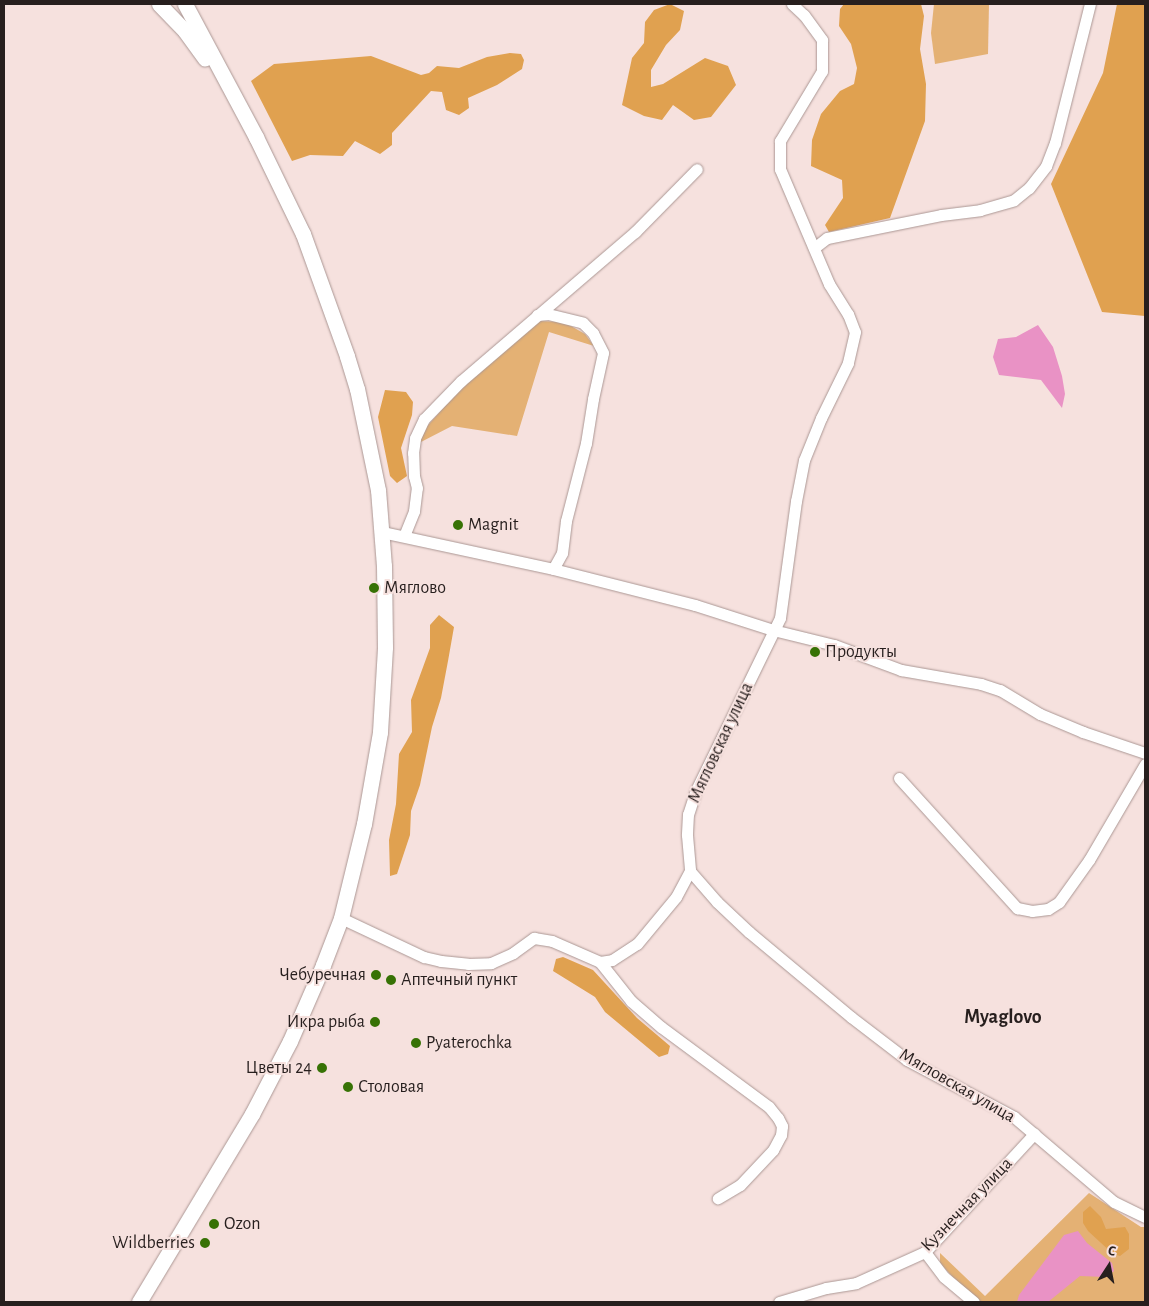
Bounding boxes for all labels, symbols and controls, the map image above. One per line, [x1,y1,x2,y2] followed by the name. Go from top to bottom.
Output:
[468,514,518,536] place label: Magnit
[452,519,464,531] marker: Magnit
[384,577,446,599] place label: Мяглово
[368,582,380,594] marker: Мяглово
[825,641,897,663] place label: Продукты
[809,646,821,658] marker: Продукты
[684,679,758,807] street label: Мягловская улица
[279,964,366,986] place label: Чебуречная
[370,969,382,981] marker: Чебуречная
[401,969,517,991] place label: Аптечный пункт
[385,974,397,986] marker: Аптечный пункт
[964,1005,1042,1029] district label: Myaglovo
[287,1011,365,1033] place label: Икра рыба
[369,1016,381,1028] marker: Икра рыба
[426,1032,512,1054] place label: Pyaterochka
[410,1037,422,1049] marker: Pyaterochka
[895,1044,1019,1128] street label: Мягловская улица
[246,1057,312,1079] place label: Цветы 24
[316,1062,328,1074] marker: Цветы 24
[358,1076,424,1098] place label: Столовая
[342,1081,354,1093] marker: Столовая
[917,1153,1017,1257] street label: Кузнечная улица
[224,1213,261,1235] place label: Ozon
[208,1218,220,1230] marker: Ozon
[112,1232,195,1254] place label: Wildberries
[199,1237,211,1249] marker: Wildberries
[1084,1241,1134,1291] north arrow
[1107,1244,1117,1259] text: С

